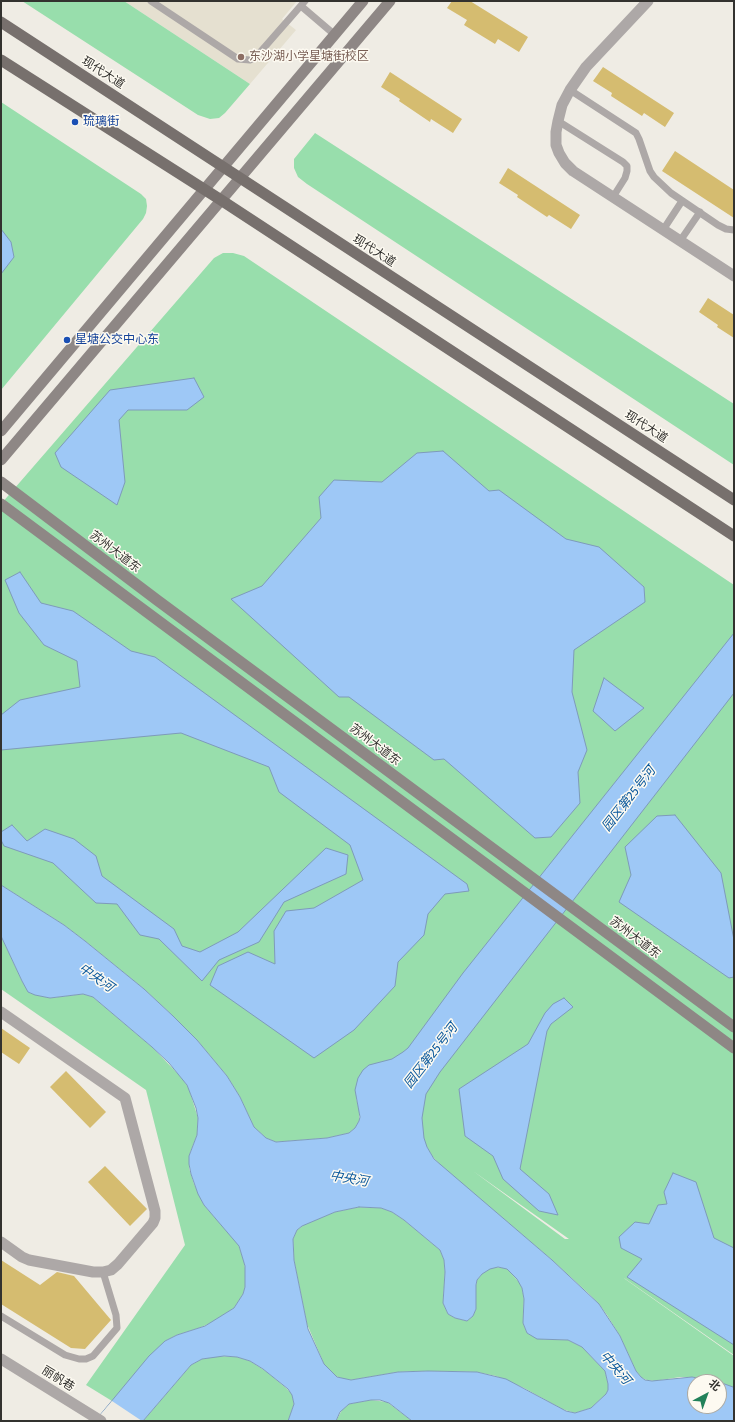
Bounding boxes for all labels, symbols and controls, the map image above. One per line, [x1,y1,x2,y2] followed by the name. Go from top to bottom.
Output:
[249,50,369,64] place label: 东沙湖小学星塘街校区
[236,52,246,62] marker: 东沙湖小学星塘街校区
[79,54,127,92] street label: 现代大道
[83,115,119,129] place label: 琉璃街
[70,117,80,127] marker: 琉璃街
[350,232,398,270] street label: 现代大道
[75,333,159,347] place label: 星塘公交中心东
[62,335,72,345] marker: 星塘公交中心东
[622,408,670,446] street label: 现代大道
[87,528,143,576] street label: 苏州大道东
[347,721,403,769] street label: 苏州大道东
[599,764,659,834] water label: 园区第25号河
[607,914,663,962] street label: 苏州大道东
[76,960,116,996] water label: 中央河
[401,1021,461,1091] water label: 园区第25号河
[328,1168,370,1190] water label: 中央河
[596,1348,634,1388] water label: 中央河
[39,1363,77,1395] street label: 丽帆巷
[687,1374,727,1414] north arrow
[706,1377,723,1394] text: 北

